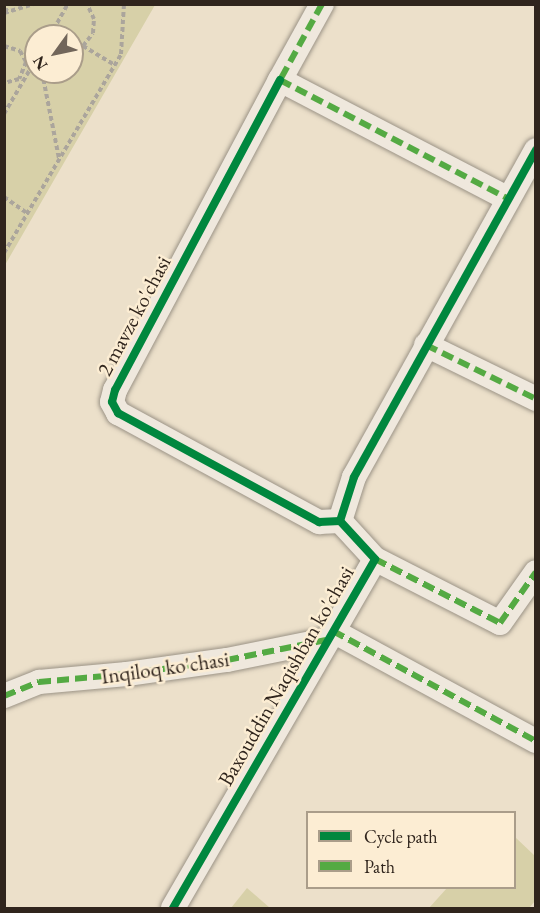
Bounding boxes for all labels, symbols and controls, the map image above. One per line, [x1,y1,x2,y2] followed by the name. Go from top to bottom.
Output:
[24,24,84,84] north arrow
[28,52,52,74] text: N
[92,252,176,380] street label: 2 mavze ko'chasi
[213,562,359,790] street label: Baxouddin Naqishban ko'chasi
[99,647,231,689] street label: Inqiloq ko'chasi
[306,811,516,889] legend
[364,825,438,848] text: Cycle path
[364,855,395,878] text: Path

